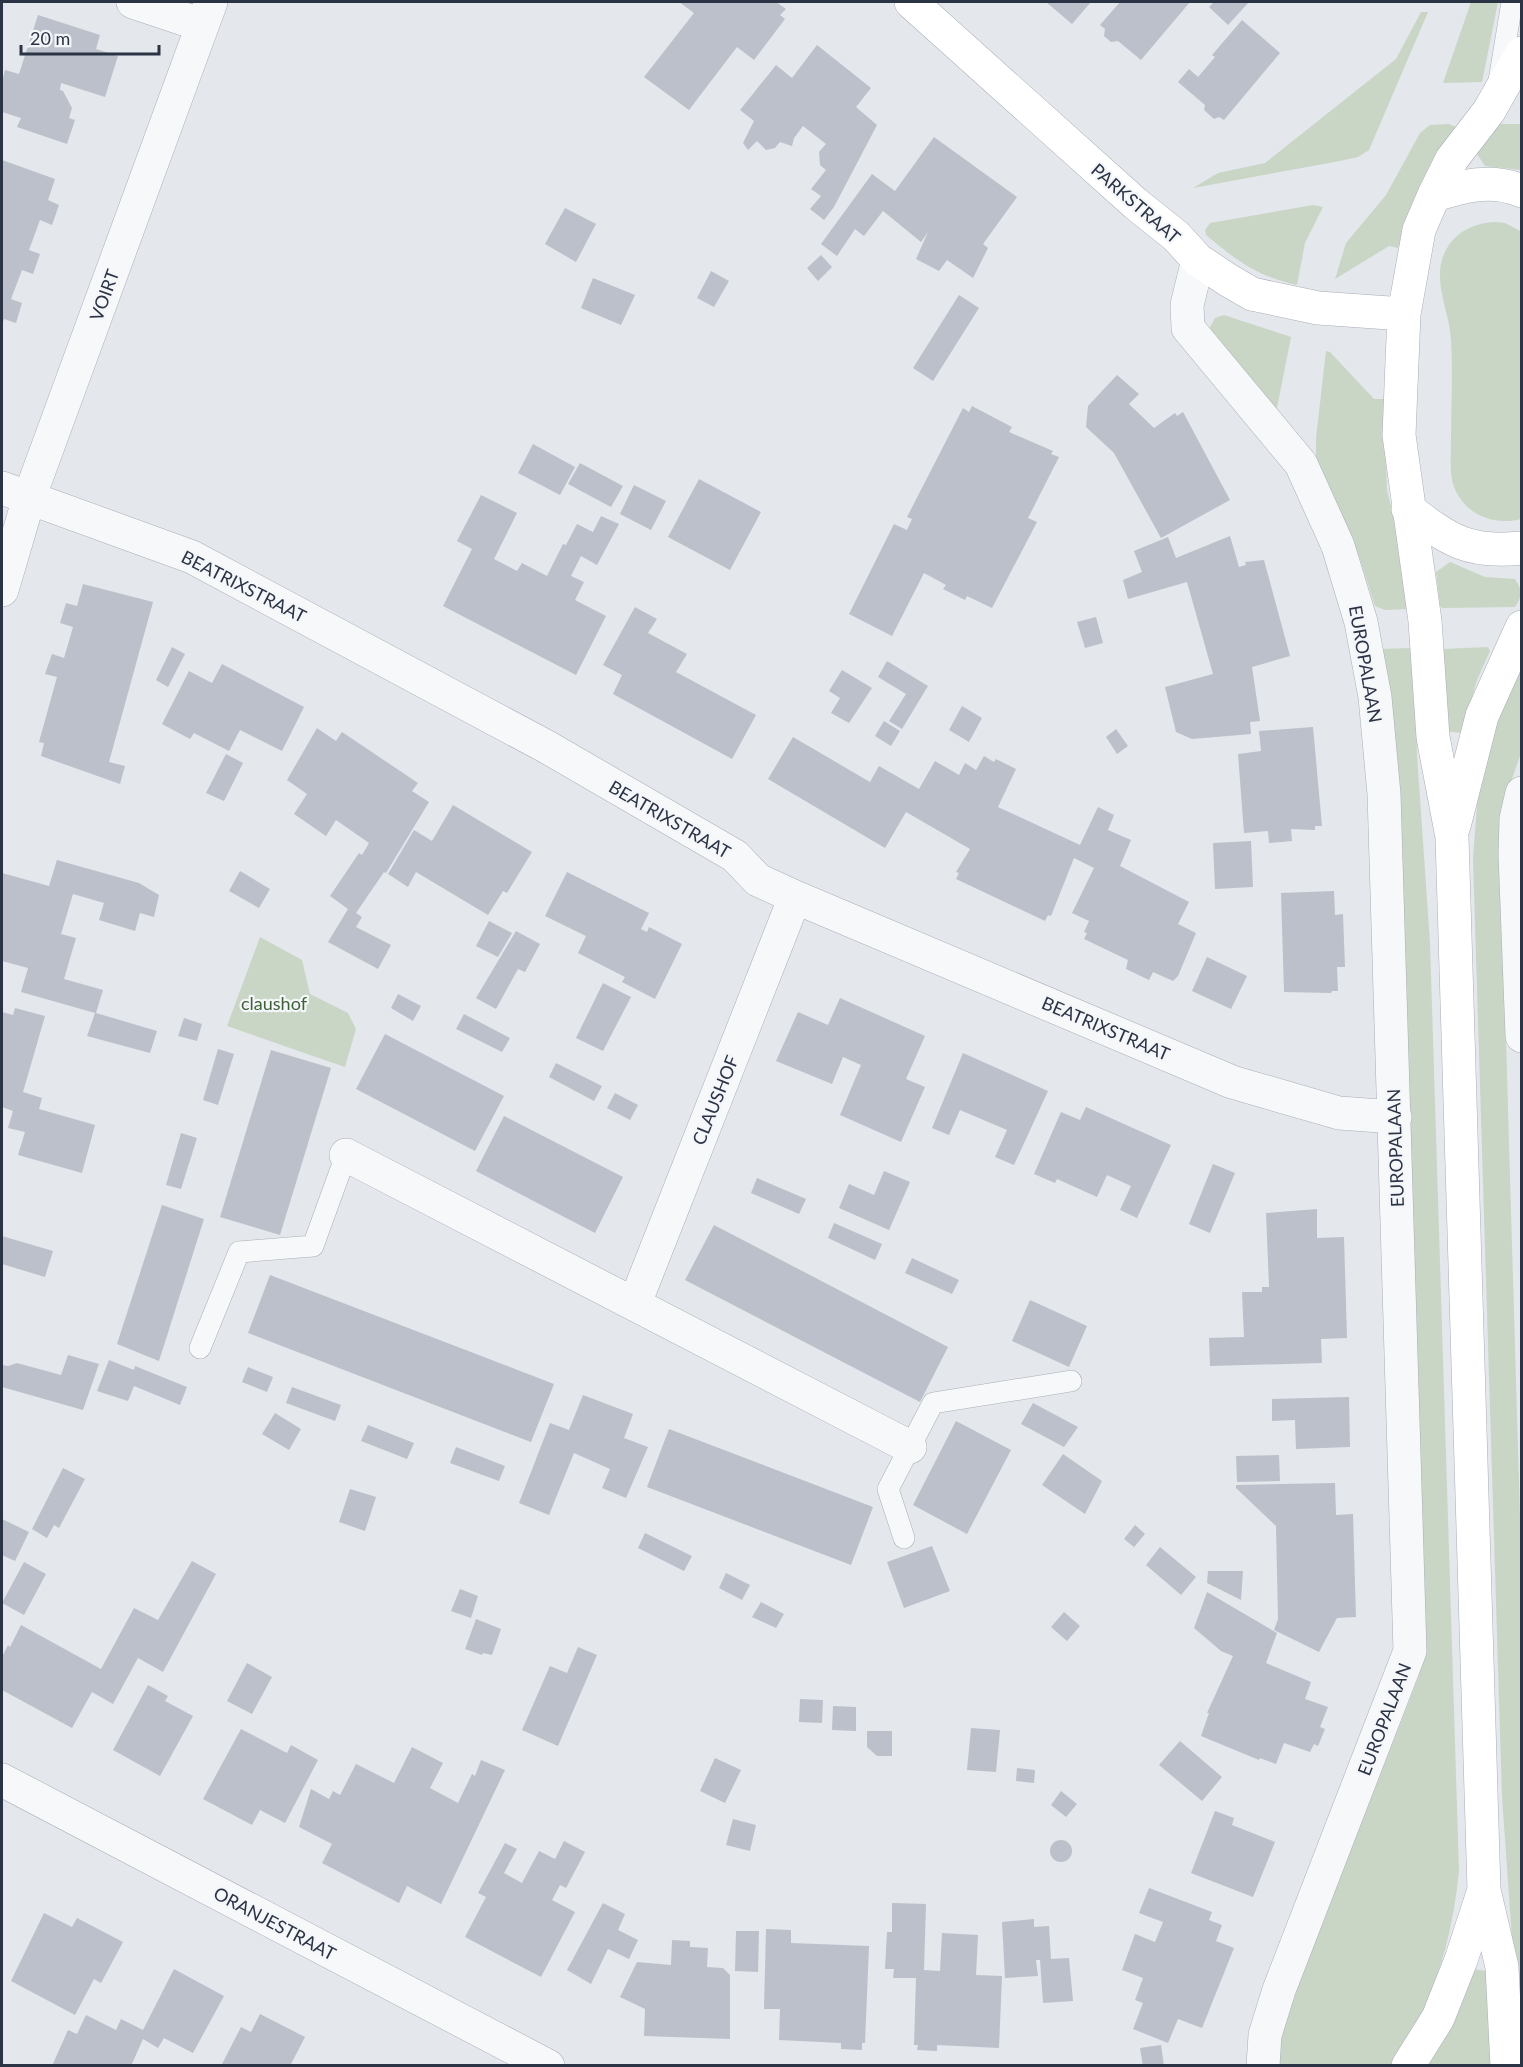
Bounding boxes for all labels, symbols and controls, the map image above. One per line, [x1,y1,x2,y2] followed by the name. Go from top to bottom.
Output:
[21,18,159,56] scale bar
[30,27,70,49] text: 20 m
[1087,158,1185,248] street label: PARKSTRAAT
[85,266,123,324] street label: VOIRT
[178,545,310,627] street label: BEATRIXSTRAAT
[1345,604,1387,724] street label: EUROPALAAN
[605,775,735,863] street label: BEATRIXSTRAAT
[1039,991,1174,1065] street label: BEATRIXSTRAAT
[241,992,308,1014] park label: claushof
[687,1052,743,1148] street label: CLAUSHOF
[1382,1088,1408,1208] street label: EUROPALAAN
[1352,1660,1416,1778] street label: EUROPALAAN
[210,1882,340,1965] street label: ORANJESTRAAT

